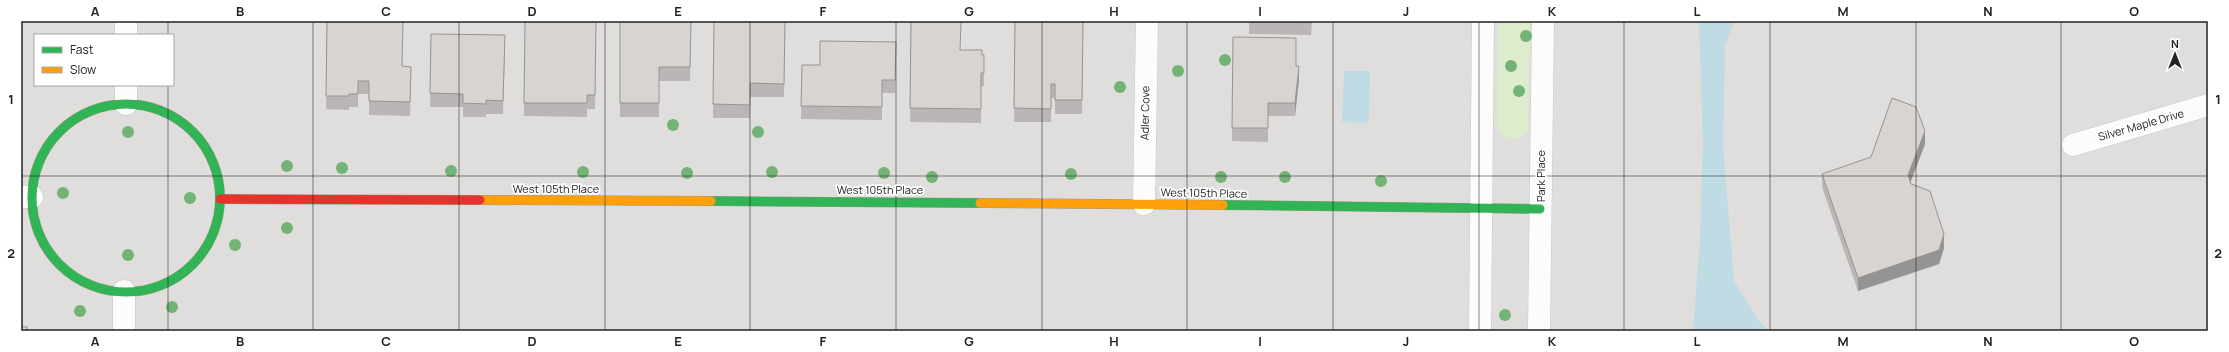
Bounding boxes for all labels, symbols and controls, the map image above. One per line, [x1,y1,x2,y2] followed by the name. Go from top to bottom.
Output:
[91,2,100,20] text: A
[236,2,244,20] text: B
[381,2,391,20] text: C
[527,2,537,20] text: D
[674,2,682,20] text: E
[820,2,827,20] text: F
[964,2,974,20] text: G
[1109,2,1119,20] text: H
[1258,2,1262,20] text: I
[1403,2,1409,20] text: J
[1548,2,1557,20] text: K
[1694,2,1701,20] text: L
[1837,2,1849,20] text: M
[1983,2,1993,20] text: N
[2129,2,2139,20] text: O
[34,34,174,86] legend
[2155,34,2195,74] north arrow
[2171,36,2179,51] text: N
[70,41,94,58] text: Fast
[70,61,96,78] text: Slow
[1137,85,1152,140] street label: Adler Cove
[8,90,14,108] text: 1
[2215,90,2221,108] text: 1
[2096,105,2186,144] street label: Silver Maple Drive
[1533,150,1548,202] street label: Park Place
[513,181,600,196] street label: West 105th Place
[837,182,924,197] street label: West 105th Place
[1161,184,1248,201] street label: West 105th Place
[7,244,15,262] text: 2
[2214,244,2222,262] text: 2
[91,332,100,350] text: A
[236,332,244,350] text: B
[381,332,391,350] text: C
[527,332,537,350] text: D
[674,332,682,350] text: E
[820,332,827,350] text: F
[964,332,974,350] text: G
[1109,332,1119,350] text: H
[1258,332,1262,350] text: I
[1403,332,1409,350] text: J
[1548,332,1557,350] text: K
[1694,332,1701,350] text: L
[1837,332,1849,350] text: M
[1983,332,1993,350] text: N
[2129,332,2139,350] text: O

